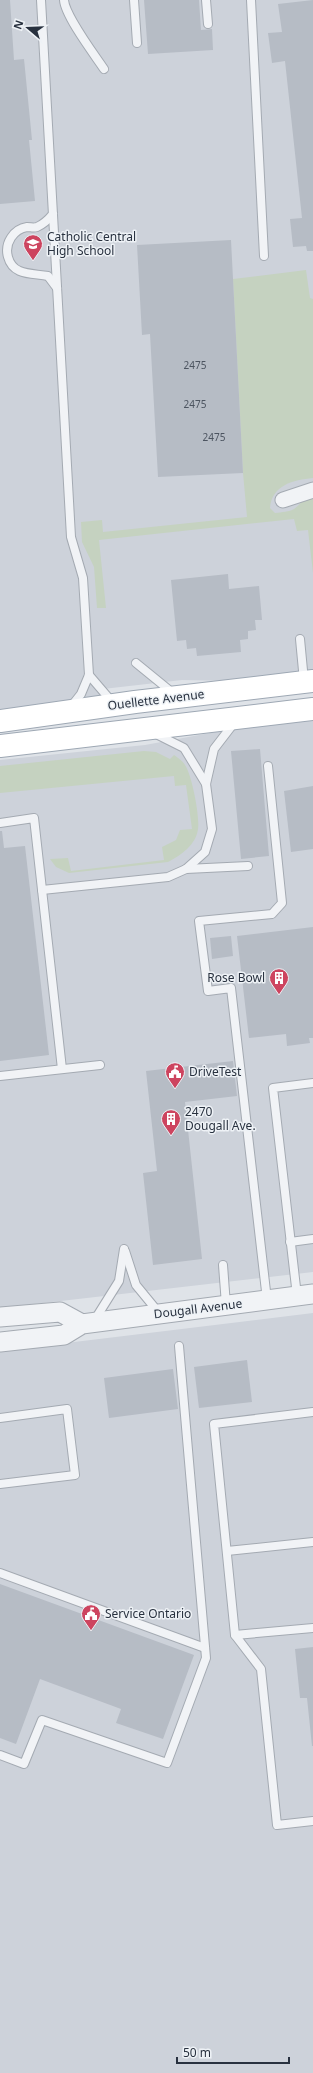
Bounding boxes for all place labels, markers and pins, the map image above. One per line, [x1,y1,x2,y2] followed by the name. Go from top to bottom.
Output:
[47,228,136,259] place label: Catholic Central High School
[22,233,44,261] school or university icon: Catholic Central High School
[268,967,290,995] building icon: Rose Bowl
[207,969,265,986] place label: Rose Bowl
[164,1061,186,1089] public building icon: DriveTest
[189,1063,242,1080] place label: DriveTest
[185,1103,256,1134] place label: 2470 Dougall Ave.
[160,1108,182,1136] building icon: 2470 Dougall Ave.
[80,1603,102,1631] public building icon: Service Ontario
[105,1605,191,1622] place label: Service Ontario

